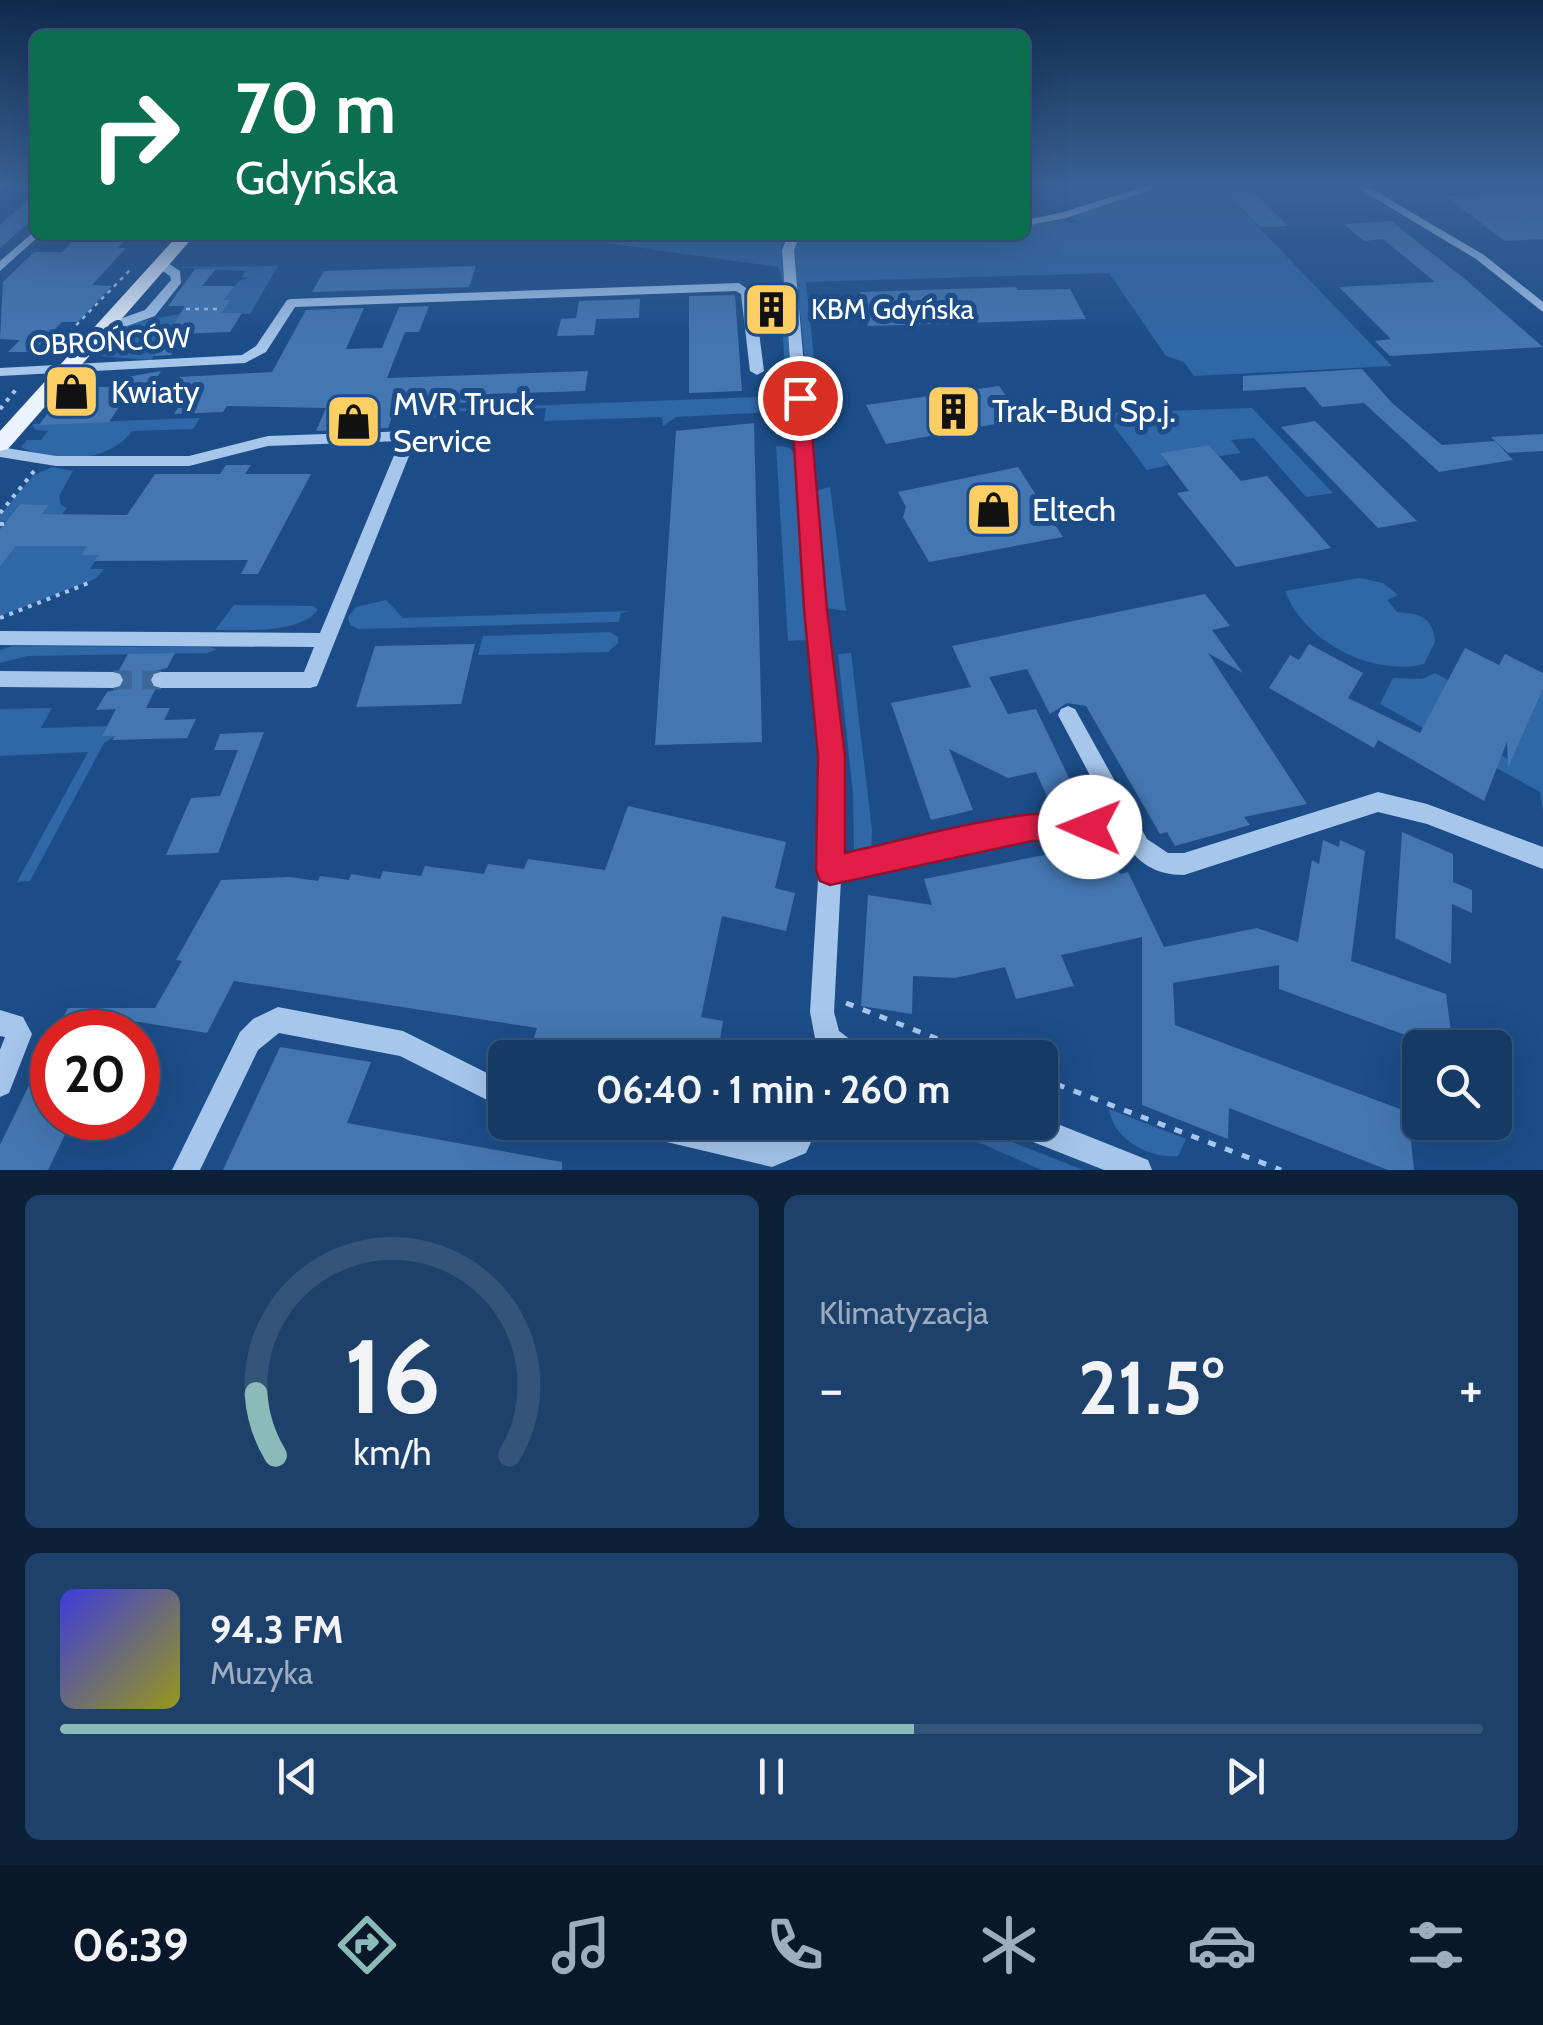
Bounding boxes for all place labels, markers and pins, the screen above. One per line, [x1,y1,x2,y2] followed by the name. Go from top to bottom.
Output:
[742,279,802,339] building icon: KBM Gdyńska
[811,292,975,326] place label: KBM Gdyńska
[758,356,843,441] pin
[42,362,102,422] shop icon: Kwiaty
[111,372,200,411] place label: Kwiaty
[923,381,983,441] building icon: Trak-Bud Sp.j.
[393,384,535,460] place label: MVR Truck Service
[992,391,1176,430] place label: Trak-Bud Sp.j.
[324,392,384,452] shop icon: MVR Truck Service
[963,480,1023,540] shop icon: Eltech
[1032,490,1116,529] place label: Eltech

